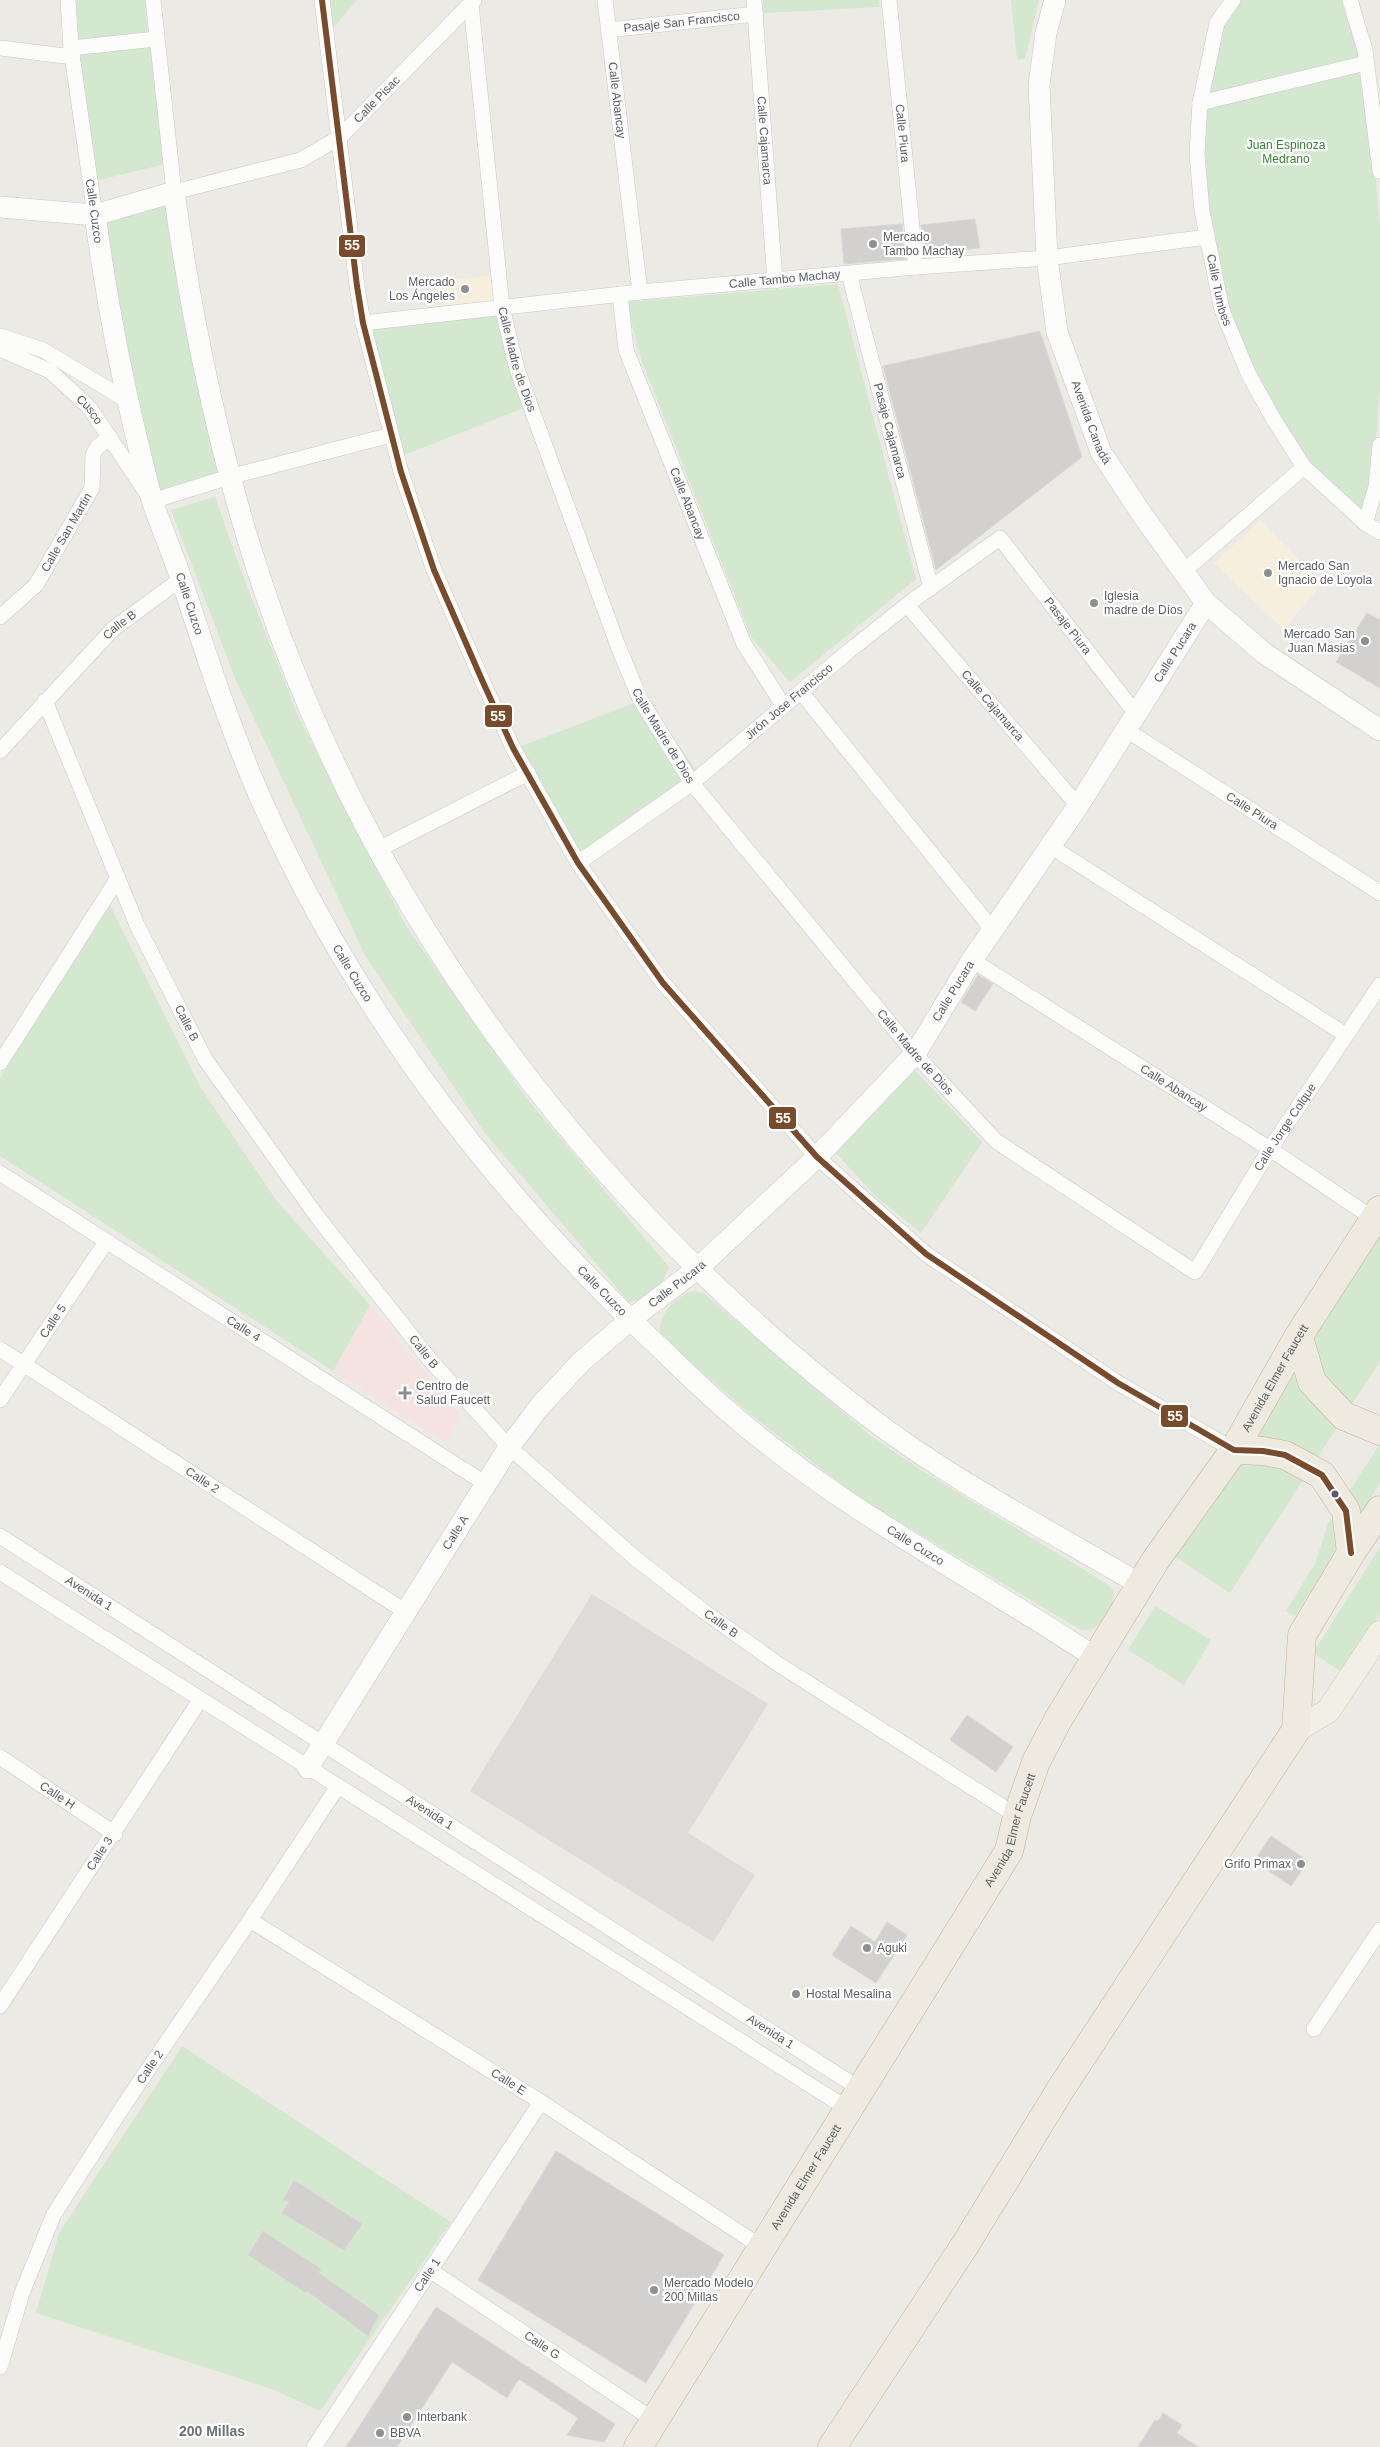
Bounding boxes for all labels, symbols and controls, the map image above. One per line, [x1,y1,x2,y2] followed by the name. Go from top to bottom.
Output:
[623,9,741,35] street label: Pasaje San Francisco
[605,61,629,139] street label: Calle Abancay
[351,73,403,126] street label: Calle Pisac
[754,96,775,186] street label: Calle Cajamarca
[893,103,912,164] street label: Calle Piura
[1247,138,1326,166] park label: Juan Espinoza Medrano
[83,178,105,244] street label: Calle Cuzco
[883,230,964,258] place label: Mercado Tambo Machay
[338,234,366,258] line badge: 55
[344,237,360,253] text: 55
[867,238,879,250] marker: Mercado Tambo Machay
[1204,253,1235,328] street label: Calle Tumbes
[728,267,841,291] street label: Calle Tambo Machay
[389,275,455,303] place label: Mercado Los Ángeles
[459,283,471,295] marker: Mercado Los Ángeles
[495,305,539,414] street label: Calle Madre de Dios
[1068,379,1114,467] street label: Avenida Canadá
[871,381,909,480] street label: Pasaje Cajamarca
[73,392,106,427] street label: Cusco
[667,466,709,542] street label: Calle Abancay
[38,490,95,574] street label: Calle San Martin
[1278,559,1372,587] place label: Mercado San Ignacio de Loyola
[1262,567,1274,579] marker: Mercado San Ignacio de Loyola
[173,571,206,637] street label: Calle Cuzco
[1104,589,1183,617] place label: Iglesia madre de Díos
[1041,595,1094,657] street label: Pasaje Piura
[1088,597,1100,609] marker: Iglesia madre de Díos
[100,607,139,642] street label: Calle B
[1151,619,1199,685] street label: Calle Pucara
[1284,627,1355,655] place label: Mercado San Juan Masias
[1359,635,1371,647] marker: Mercado San Juan Masias
[742,660,836,742] street label: Jirón Jose Francisco
[958,667,1027,744] street label: Calle Cajamarca
[629,686,697,786] street label: Calle Madre de Dios
[484,704,513,728] line badge: 55
[490,708,506,724] text: 55
[1223,789,1281,833] street label: Calle Piura
[330,942,375,1005] street label: Calle Cuzco
[929,958,977,1024] street label: Calle Pucara
[172,1003,202,1043] street label: Calle B
[874,1006,956,1098] street label: Calle Madre de Dios
[1138,1062,1210,1114] street label: Calle Abancay
[1251,1080,1319,1174] street label: Calle Jorge Colque
[768,1106,797,1130] line badge: 55
[775,1110,791,1126] text: 55
[645,1257,709,1311] street label: Calle Pucara
[574,1263,630,1319] street label: Calle Cuzco
[37,1301,69,1341] street label: Calle 5
[224,1313,263,1345] street label: Calle 4
[1239,1321,1312,1434] street label: Avenida Elmer Faucett
[406,1332,441,1371] street label: Calle B
[416,1379,491,1407] place label: Centro de Salud Faucett
[398,1386,412,1400] marker: Centro de Salud Faucett
[1160,1404,1189,1428] line badge: 55
[1167,1408,1183,1424] text: 55
[183,1464,222,1496] street label: Calle 2
[1330,1489,1340,1499] unlabelled marker
[440,1513,472,1552] street label: Calle A
[884,1522,947,1569] street label: Calle Cuzco
[63,1573,116,1614] street label: Avenida 1
[701,1607,741,1640] street label: Calle B
[982,1771,1039,1889] street label: Avenida Elmer Faucett
[37,1779,78,1812] street label: Calle H
[404,1792,456,1833] street label: Avenida 1
[83,1834,116,1873] street label: Calle 3
[1224,1857,1291,1871] place label: Grifo Primax
[1295,1858,1307,1870] marker: Grifo Primax
[877,1941,907,1955] place label: Aguki
[861,1942,873,1954] marker: Aguki
[806,1987,892,2001] place label: Hostal Mesalina
[790,1988,802,2000] marker: Hostal Mesalina
[744,2011,797,2052] street label: Avenida 1
[134,2047,166,2086] street label: Calle 2
[488,2066,529,2098] street label: Calle E
[768,2121,844,2232] street label: Avenida Elmer Faucett
[411,2255,444,2294] street label: Calle 1
[664,2276,754,2304] place label: Mercado Modelo 200 Millas
[648,2284,660,2296] marker: Mercado Modelo 200 Millas
[522,2328,563,2362] street label: Calle G
[417,2410,468,2424] place label: Interbank
[401,2411,413,2423] marker: Interbank
[179,2423,245,2439] district label: 200 Millas
[390,2426,421,2440] place label: BBVA
[374,2427,386,2439] marker: BBVA

